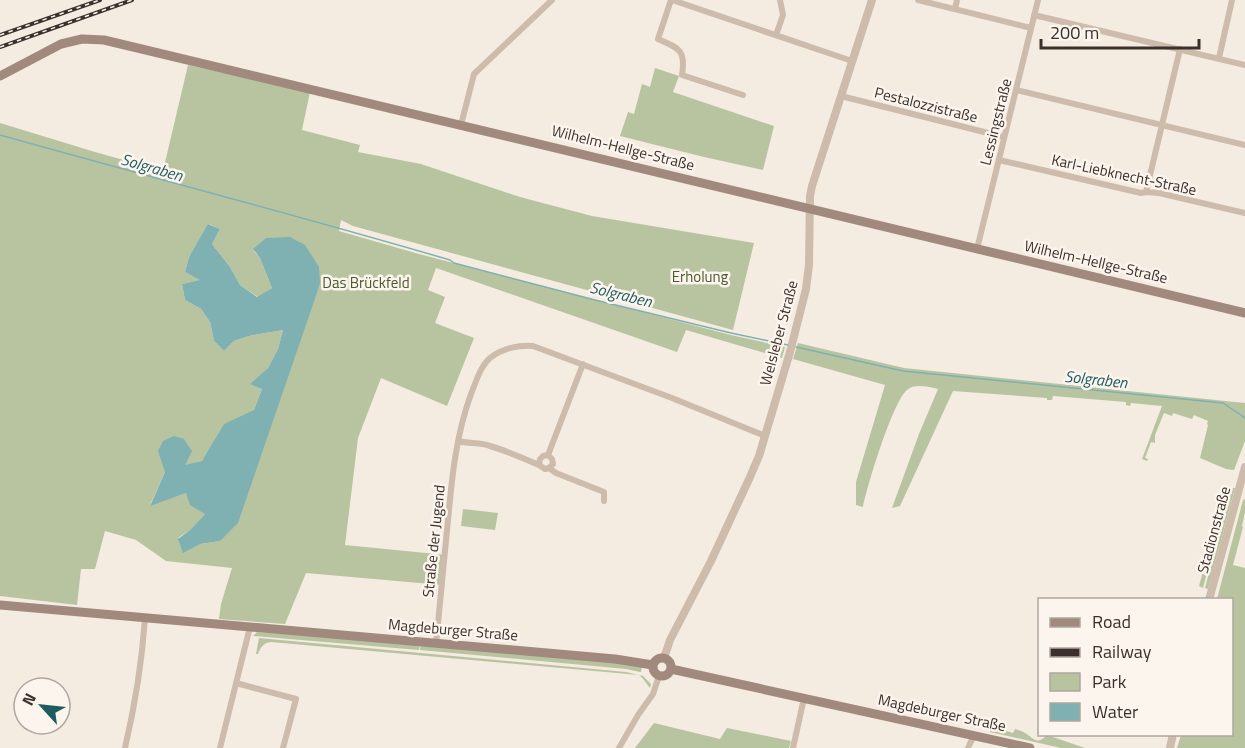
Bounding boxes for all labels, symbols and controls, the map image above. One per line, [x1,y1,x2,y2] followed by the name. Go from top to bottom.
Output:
[1041,12,1198,50] scale bar
[1050,19,1099,46] text: 200 m
[974,76,1017,168] street label: Lessingstraße
[872,81,980,128] street label: Pestalozzistraße
[549,119,697,176] street label: Wilhelm-Hellge-Straße
[118,147,187,188] water label: Solgraben
[1049,148,1199,201] street label: Karl-Liebknecht-Straße
[1022,234,1170,289] street label: Wilhelm-Hellge-Straße
[672,265,729,288] park label: Erholung
[322,271,410,294] park label: Das Brückfeld
[588,275,655,314] water label: Solgraben
[753,278,804,388] street label: Welsleber Straße
[1063,364,1130,394] water label: Solgraben
[416,484,451,598] street label: Straße der Jugend
[1191,484,1236,576] street label: Stadionstraße
[1038,598,1233,736] legend
[1092,608,1131,635] text: Road
[387,612,519,647] street label: Magdeburger Straße
[1092,638,1152,665] text: Railway
[1092,668,1127,695] text: Park
[12,676,72,736] north arrow
[876,688,1008,737] street label: Magdeburger Straße
[15,689,42,710] text: N
[1092,698,1138,725] text: Water

